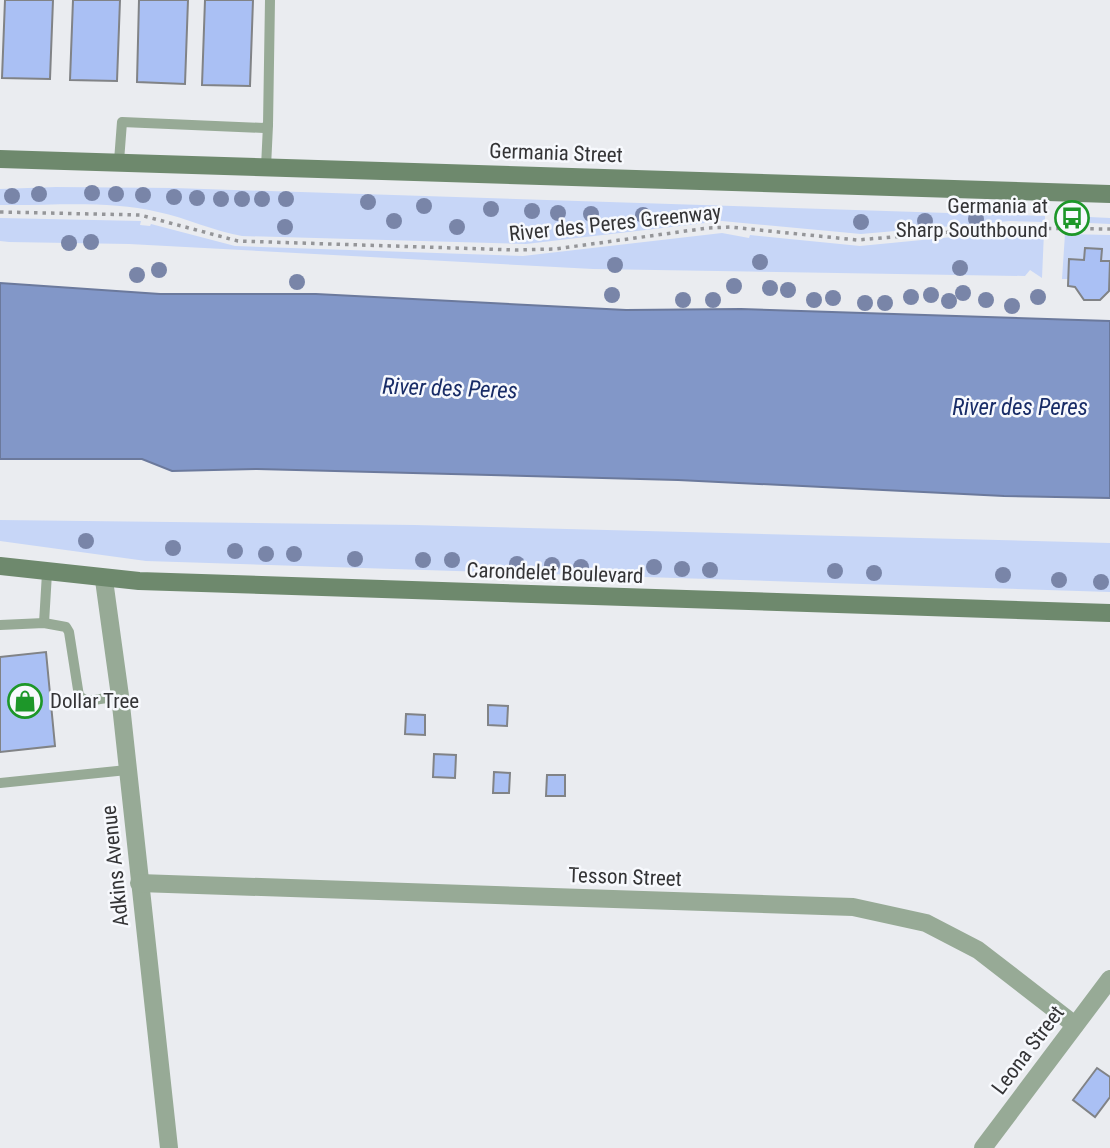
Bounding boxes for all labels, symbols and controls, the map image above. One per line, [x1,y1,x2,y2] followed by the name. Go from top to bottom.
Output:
[489,139,623,167] street label: Germania Street
[896,194,1048,242] place label: Germania at Sharp Southbound
[1053,199,1091,237] bus stop icon: Germania at Sharp Southbound
[508,200,722,246] street label: River des Peres Greenway
[382,373,518,404] water label: River des Peres
[952,394,1088,421] water label: River des Peres
[466,558,644,588] street label: Carondelet Boulevard
[6,682,44,720] shop icon: Dollar Tree
[50,689,139,713] place label: Dollar Tree
[97,804,133,928] street label: Adkins Avenue
[568,863,682,891] street label: Tesson Street
[987,1001,1069,1099] street label: Leona Street

